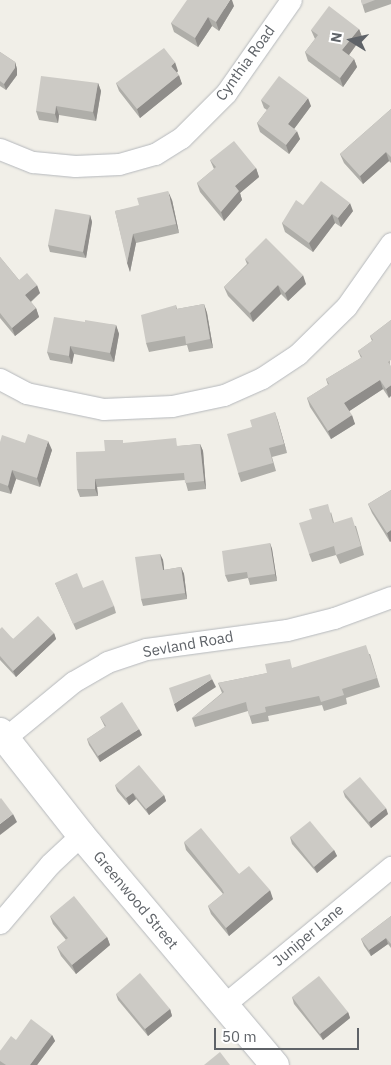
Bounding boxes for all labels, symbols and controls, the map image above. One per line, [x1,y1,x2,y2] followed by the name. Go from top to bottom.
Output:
[326,15,376,65] north arrow
[212,22,278,104] street label: Cynthia Road
[326,31,346,44] text: N
[141,627,235,661] street label: Sevland Road
[90,847,182,953] street label: Greenwood Street
[269,900,347,970] street label: Juniper Lane
[216,1018,361,1050] scale bar
[222,1027,257,1046] text: 50 m

